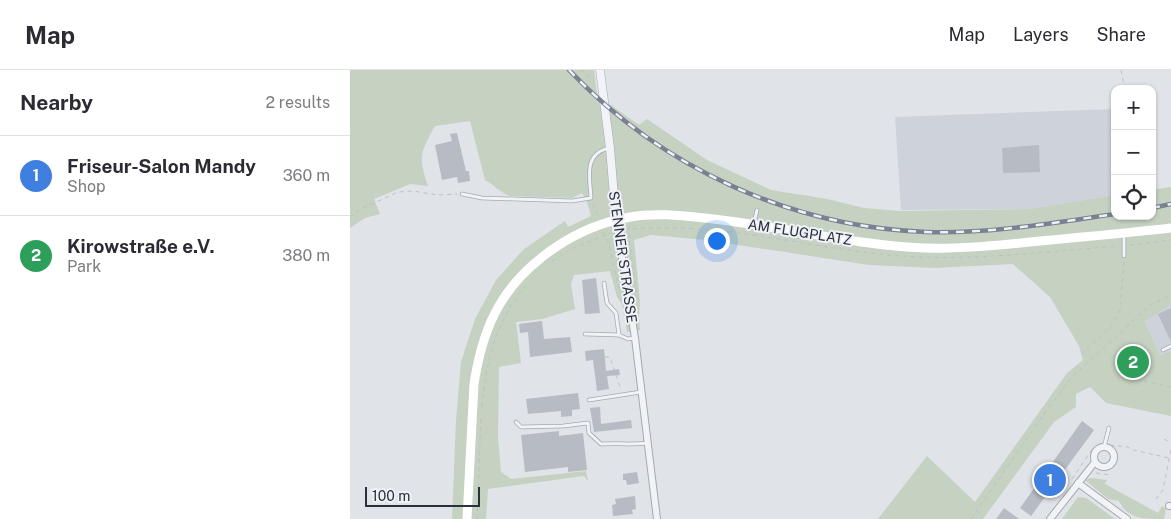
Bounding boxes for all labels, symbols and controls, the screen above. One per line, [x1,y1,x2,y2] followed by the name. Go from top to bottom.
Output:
[25,21,75,49] text: Map
[949,24,985,45] text: Map
[1013,24,1069,45] text: Layers
[1097,24,1146,45] text: Share
[1111,85,1156,220] map controls
[1111,85,1156,130] button: +
[20,90,93,115] text: Nearby
[265,93,330,112] text: 2 results
[1111,130,1156,175] button: −
[67,155,256,177] text: Friseur-Salon Mandy
[33,166,39,185] text: 1
[283,166,330,185] text: 360 m
[1111,175,1156,220] button: locate
[67,177,106,196] text: Shop
[606,190,640,324] street label: STENNER STRASSE
[747,216,853,248] street label: AM FLUGPLATZ
[704,228,730,254] your location
[67,235,215,257] text: Kirowstraße e.V.
[31,246,41,265] text: 2
[282,246,330,265] text: 380 m
[67,257,101,276] text: Park
[1117,343,1149,381] pin: 2
[1034,461,1066,499] pin: 1
[365,484,480,507] scale bar
[372,488,410,504] text: 100 m

